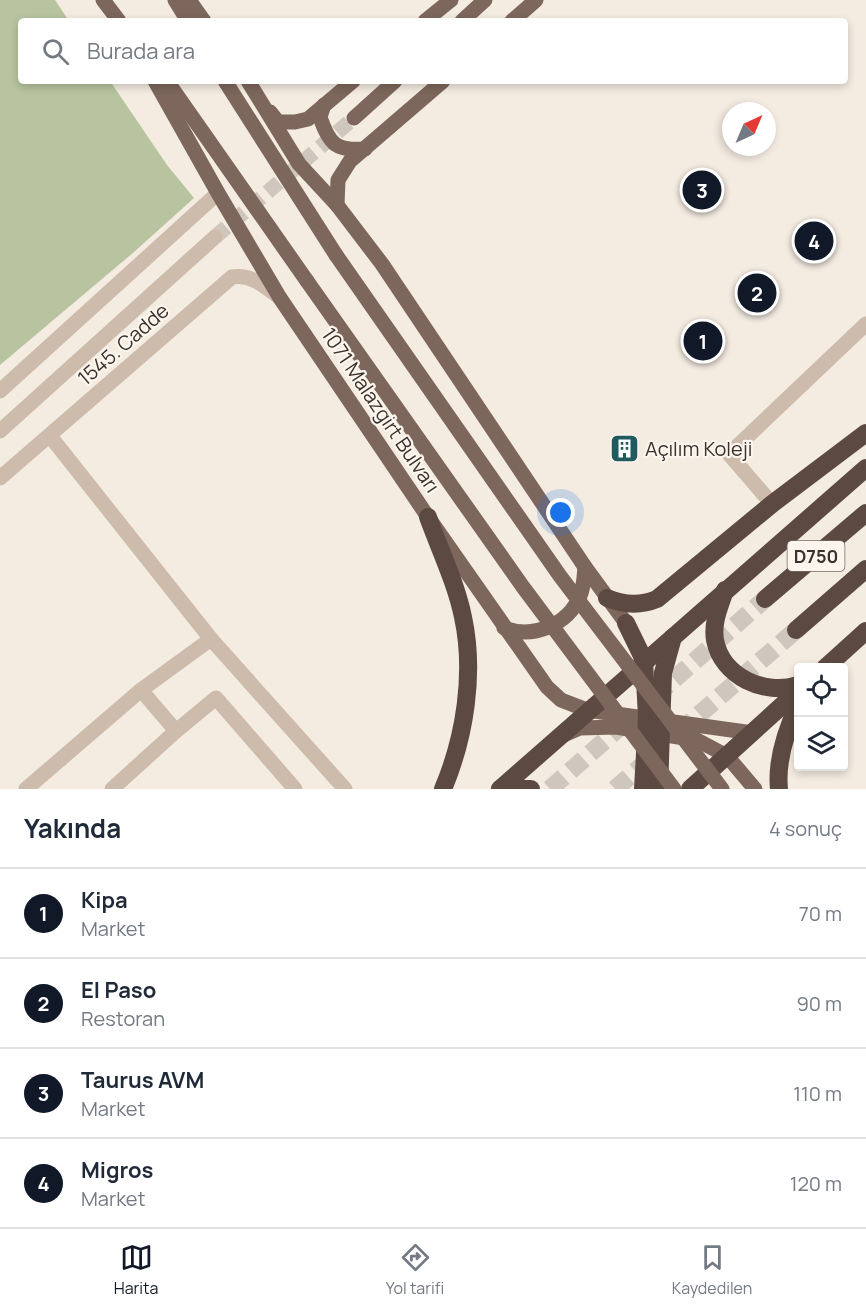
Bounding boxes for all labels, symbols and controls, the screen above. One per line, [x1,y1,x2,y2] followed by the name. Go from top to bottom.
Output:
[18,18,848,84] search box
[39,35,72,68] icon: search
[87,36,195,66] text: Burada ara
[722,102,776,156] north arrow
[682,168,722,213] pin: 3
[794,218,834,264] pin: 4
[738,270,777,316] pin: 2
[72,297,174,391] street label: 1545. Cadde
[684,318,722,364] pin: 1
[316,322,446,498] street label: 1071 Malazgirt Bulvarı
[608,432,640,464] building icon: Açılım Koleji
[645,435,752,462] place label: Açılım Koleji
[546,498,575,527] your location
[788,541,844,571] road number: D750
[794,663,848,771] map controls
[794,663,848,717] button: locate
[794,717,848,771] button: layers
[24,810,121,846] text: Yakında
[769,815,842,842] text: 4 sonuç
[81,885,128,915] text: Kipa
[39,900,48,927] text: 1
[799,900,842,927] text: 70 m
[81,915,146,942] text: Market
[81,975,156,1005] text: El Paso
[38,990,49,1017] text: 2
[796,990,842,1017] text: 90 m
[81,1005,165,1032] text: Restoran
[81,1065,204,1095] text: Taurus AVM
[38,1080,49,1107] text: 3
[793,1080,842,1107] text: 110 m
[81,1095,146,1122] text: Market
[81,1155,153,1185] text: Migros
[37,1170,50,1197] text: 4
[790,1170,842,1197] text: 120 m
[81,1185,146,1212] text: Market
[114,1241,158,1299] tab: Harita
[386,1241,444,1299] tab: Yol tarifi
[672,1241,752,1299] tab: Kaydedilen

